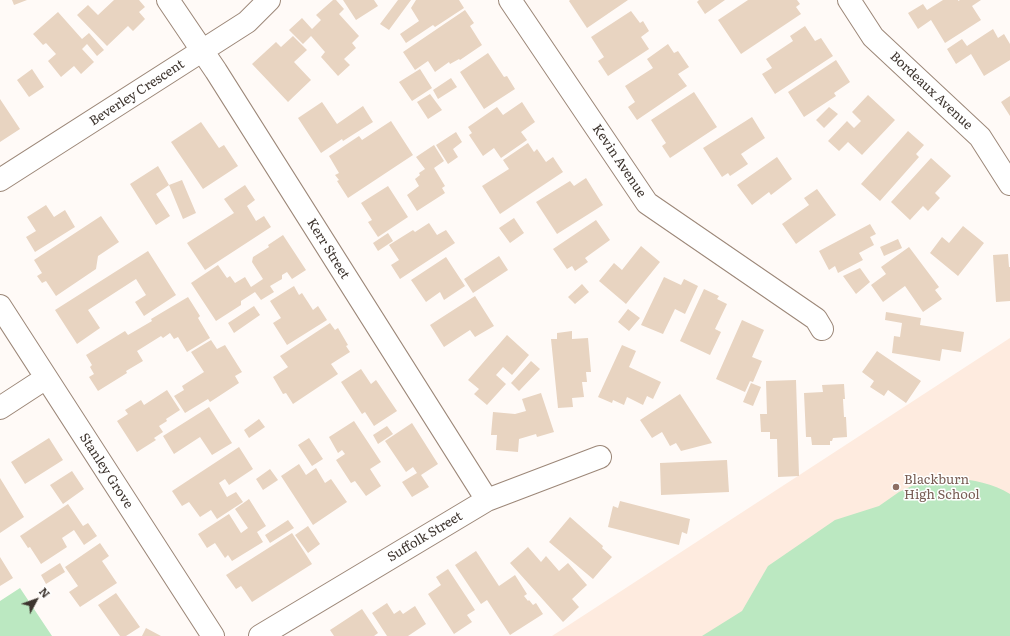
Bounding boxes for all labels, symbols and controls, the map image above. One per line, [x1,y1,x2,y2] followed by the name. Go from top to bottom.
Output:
[886,49,976,133] street label: Bordeaux Avenue
[87,57,187,129] street label: Beverley Crescent
[589,121,649,201] street label: Kevin Avenue
[303,216,353,282] street label: Kerr Street
[76,431,136,511] street label: Stanley Grove
[904,472,980,503] place label: Blackburn High School
[891,482,901,492] marker: Blackburn High School
[385,509,465,565] street label: Suffolk Street
[16,580,56,620] north arrow
[36,583,54,601] text: N

